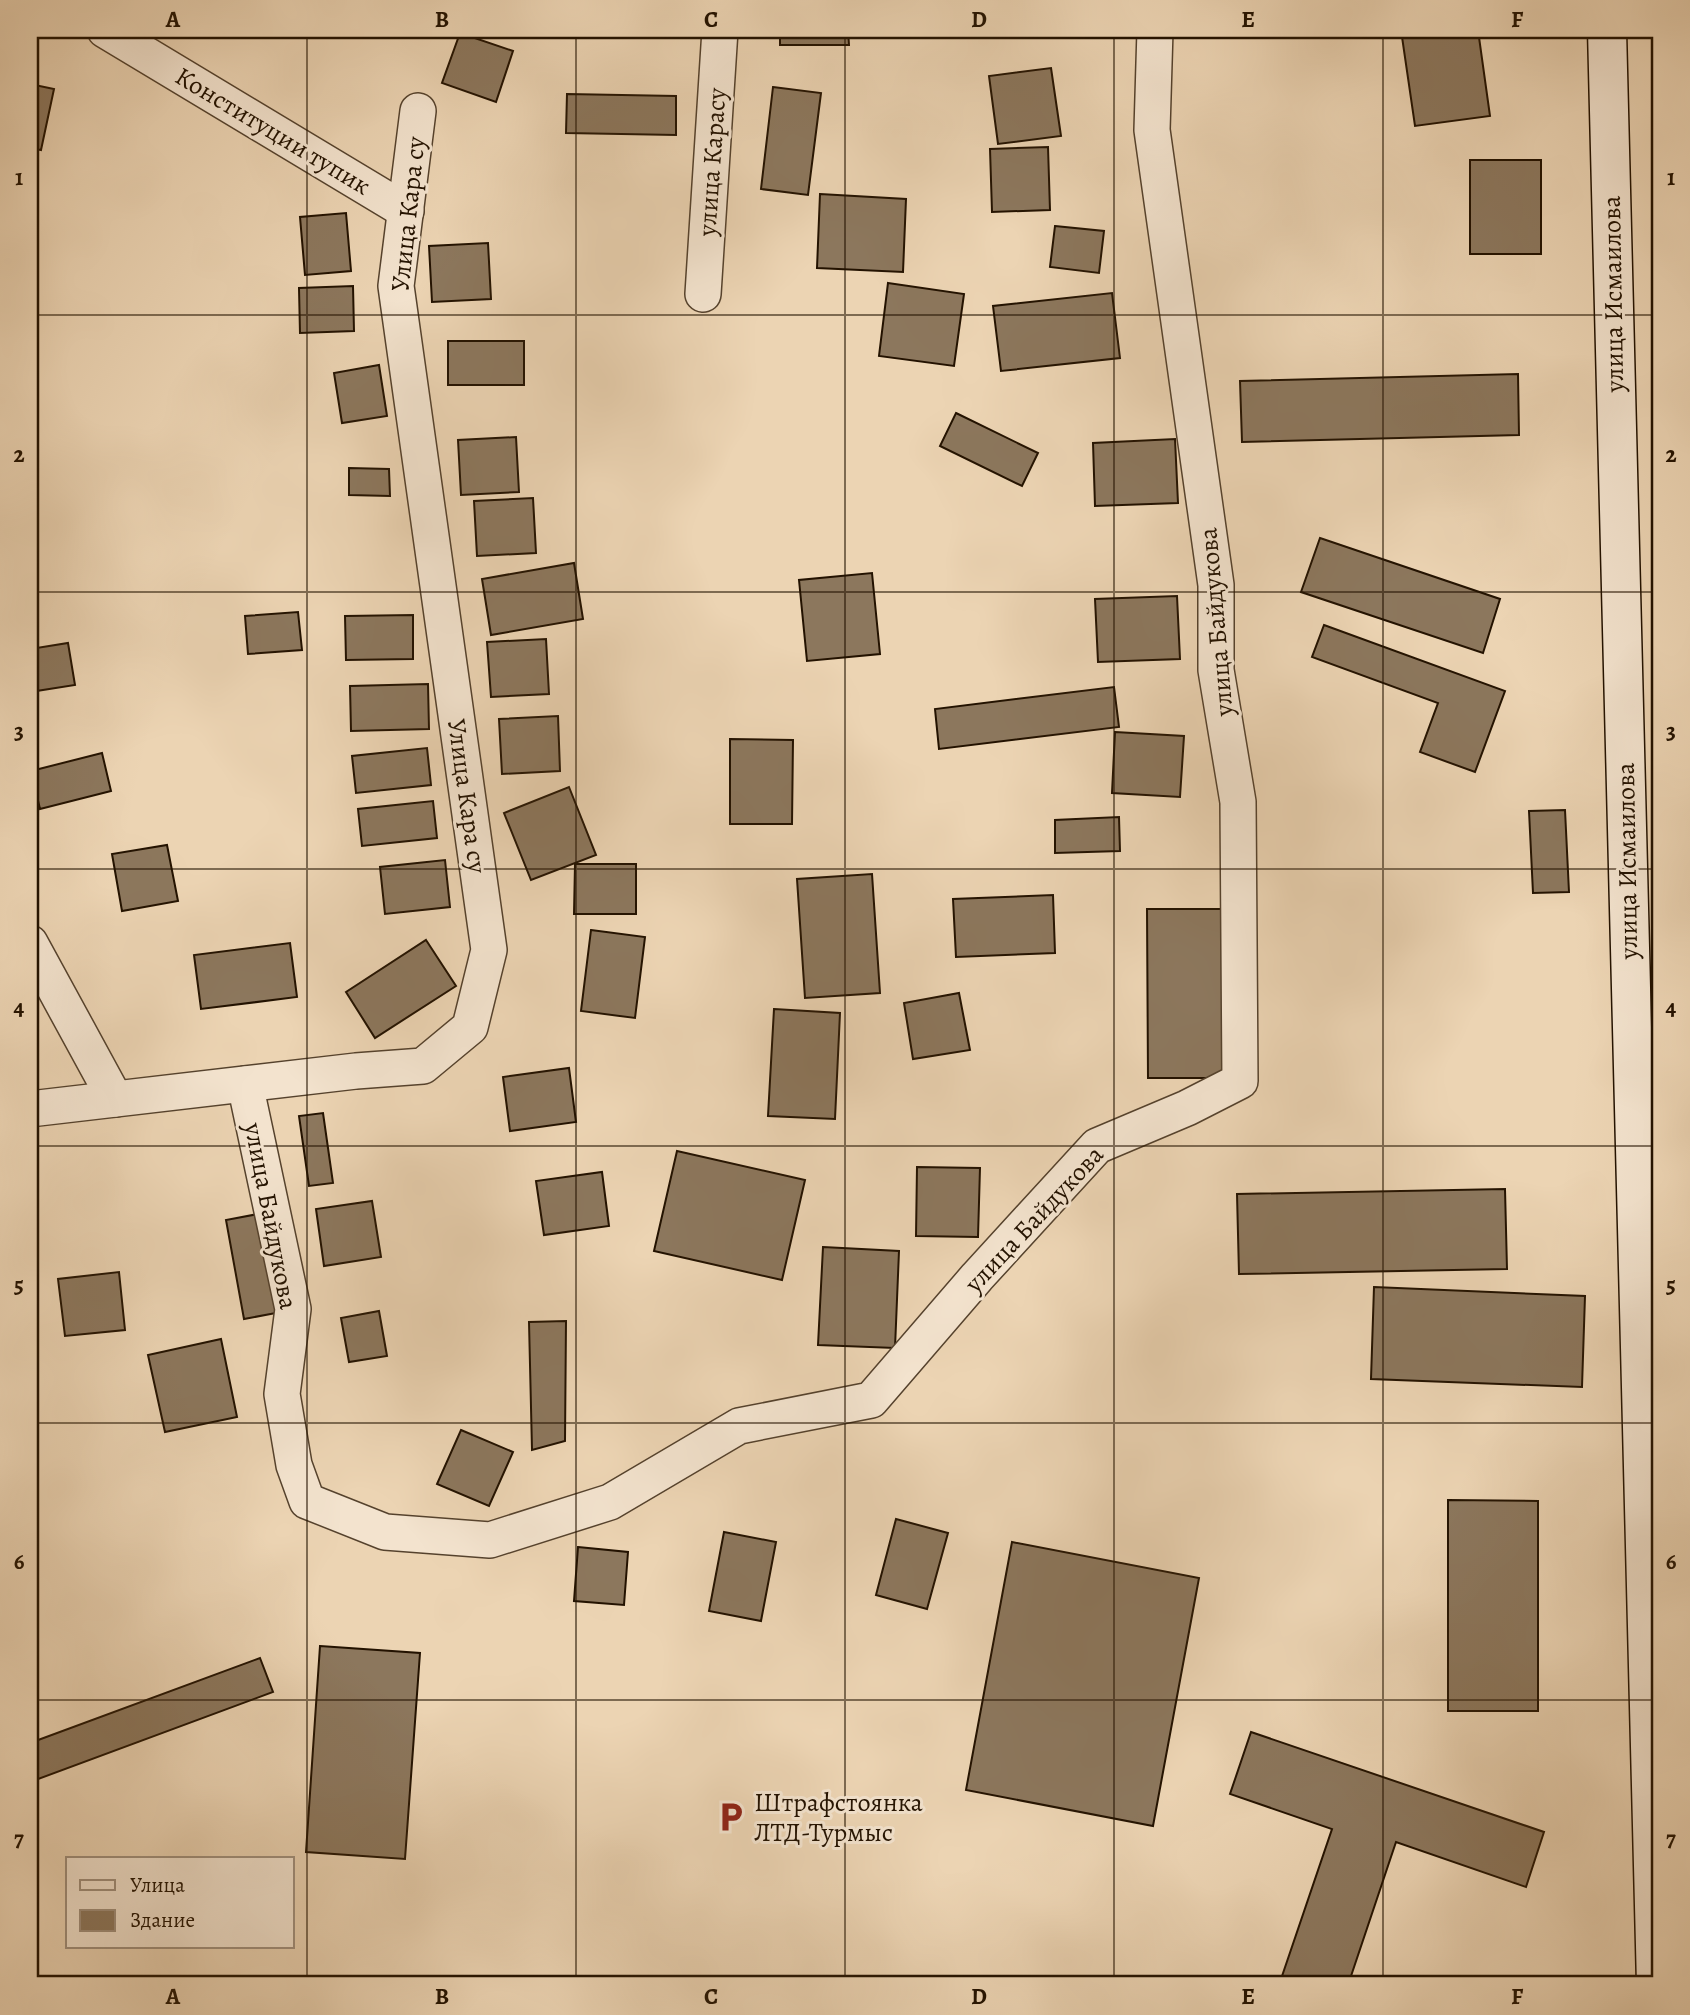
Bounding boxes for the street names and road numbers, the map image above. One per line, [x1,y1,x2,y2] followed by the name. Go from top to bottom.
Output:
[169,59,377,203] street label: Конституции тупик
[689,86,735,238] street label: улица Карасу
[382,135,434,293] street label: Улица Кара су
[1594,195,1632,394] street label: улица Исмаилова
[1190,526,1242,719] street label: улица Байдукова
[439,717,495,876] street label: Улица Кара су
[1608,762,1646,961] street label: улица Исмаилова
[236,1119,306,1312] street label: улица Байдукова
[956,1138,1111,1301] street label: улица Байдукова

